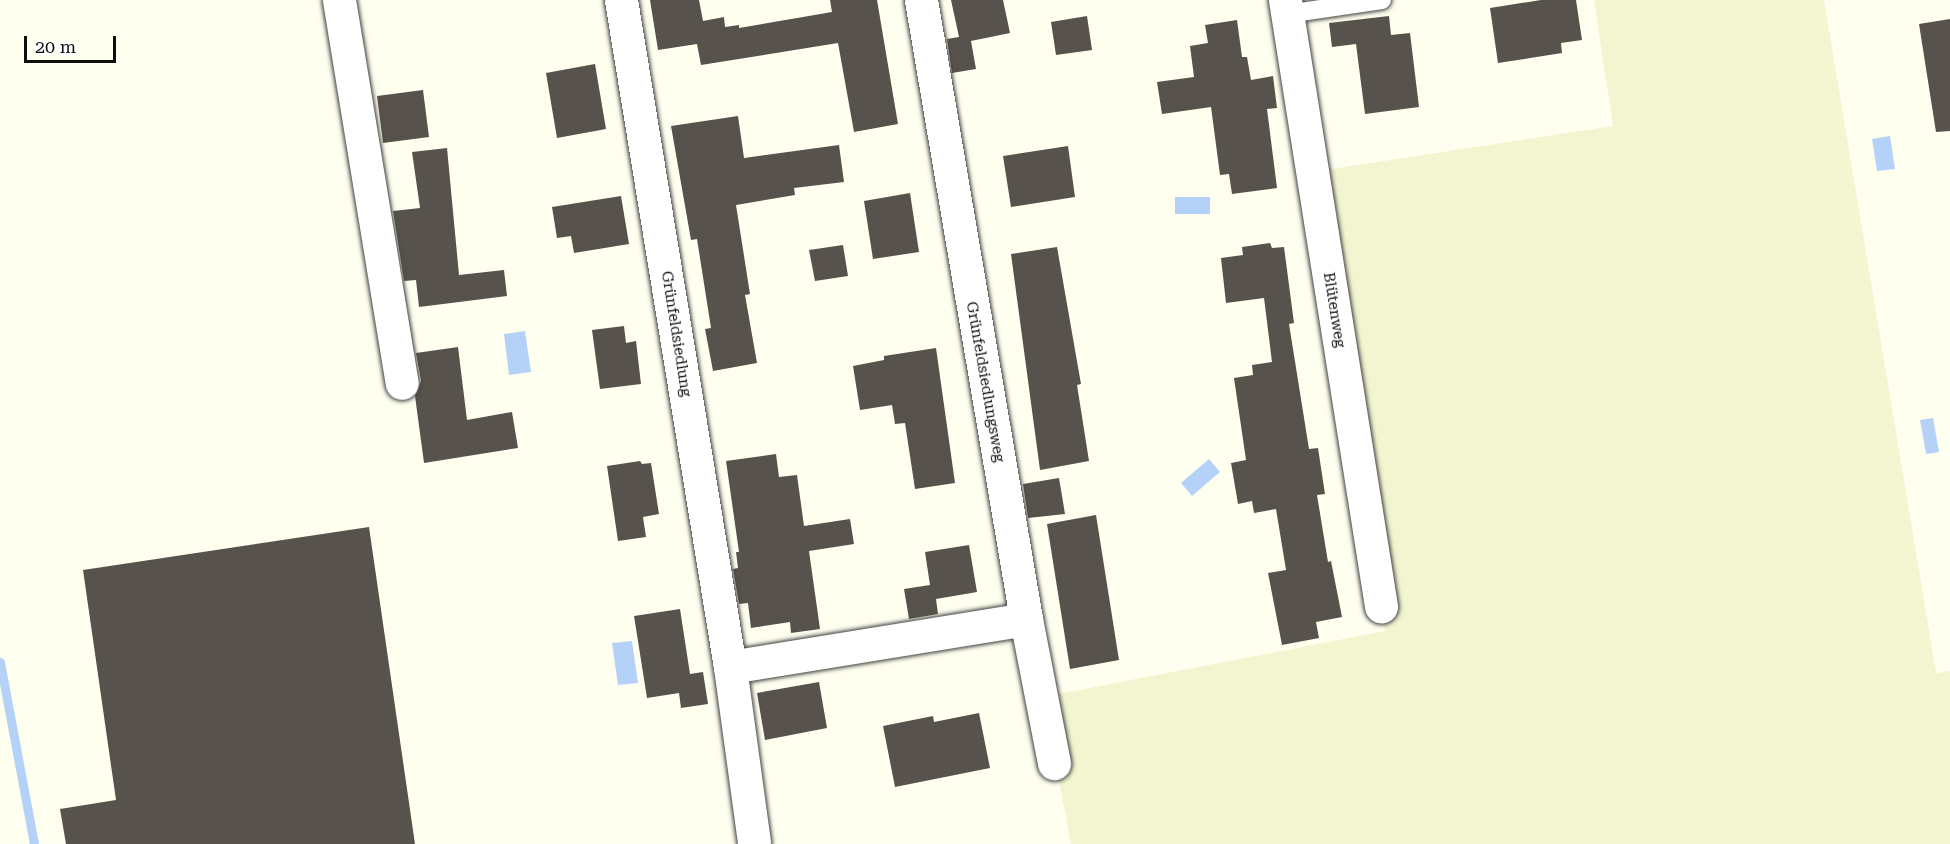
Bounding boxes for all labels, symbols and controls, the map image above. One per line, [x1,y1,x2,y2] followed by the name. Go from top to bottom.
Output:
[27,24,118,62] scale bar
[35,36,76,57] text: 20 m
[657,270,695,398] street label: Grünfeldsiedlung
[1319,271,1349,349] street label: Blütenweg
[962,300,1008,464] street label: Grünfeldsiedlungsweg

